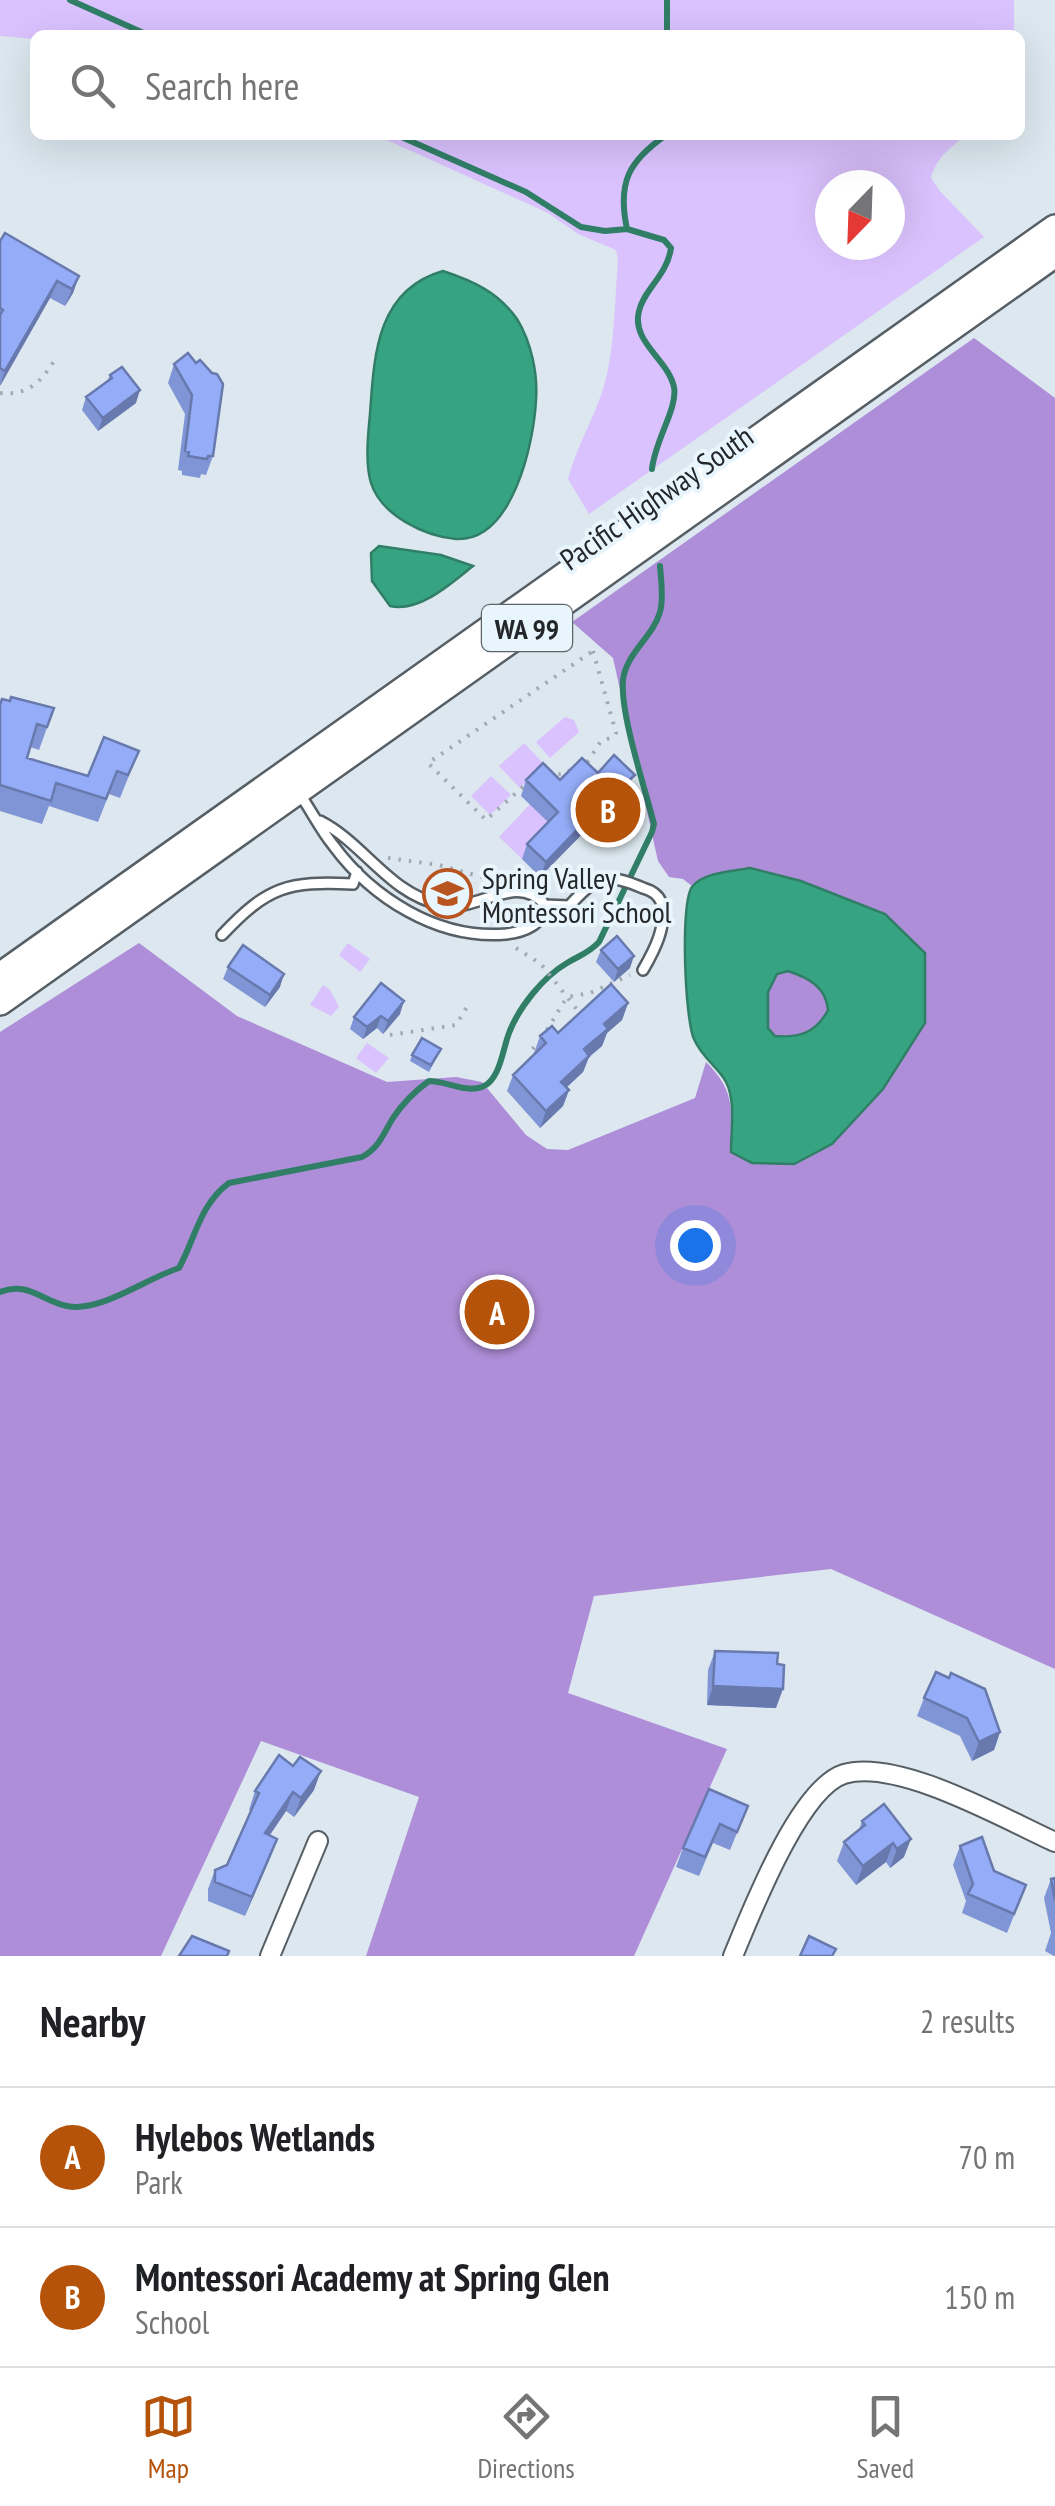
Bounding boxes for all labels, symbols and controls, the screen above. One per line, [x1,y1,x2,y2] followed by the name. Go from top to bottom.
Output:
[30,30,1025,140] search box
[65,58,120,113] icon: search
[145,61,299,110] text: Search here
[815,170,905,260] north arrow
[552,416,760,578] street label: Pacific Highway South
[482,605,572,651] road number: WA 99
[576,772,640,848] pin: B
[482,858,672,931] place label: Spring Valley Montessori School
[421,868,473,920] school or university icon: Spring Valley Montessori School
[670,1220,721,1271] your location
[464,1274,530,1350] pin: A
[40,1994,145,2049] text: Nearby
[920,2000,1015,2042] text: 2 results
[135,2112,375,2161] text: Hylebos Wetlands
[64,2136,81,2178] text: A
[959,2136,1015,2178] text: 70 m
[135,2161,183,2203] text: Park
[135,2252,610,2301] text: Montessori Academy at Spring Glen
[65,2276,80,2318] text: B
[944,2276,1015,2318] text: 150 m
[135,2301,209,2343] text: School
[141,2389,196,2486] tab: Map
[477,2389,575,2486] tab: Directions
[856,2389,914,2486] tab: Saved

